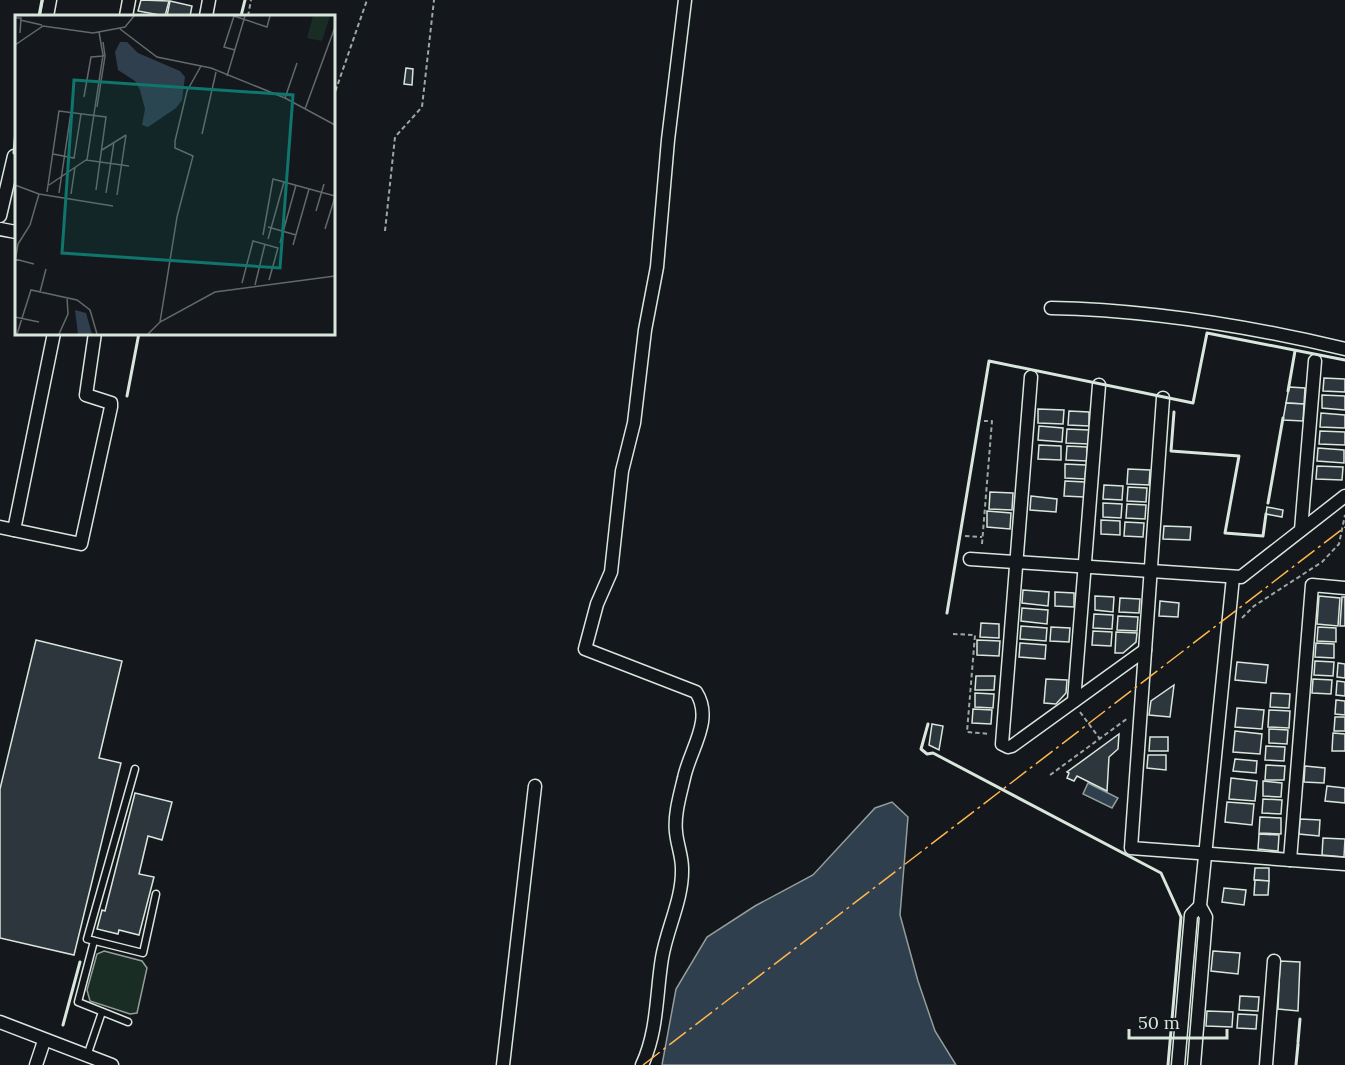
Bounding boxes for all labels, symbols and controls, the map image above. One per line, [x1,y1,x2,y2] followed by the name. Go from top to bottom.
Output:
[15,15,334,334] inset map
[1129,1002,1226,1040] scale bar
[1138,1011,1180,1034] text: 50 m

